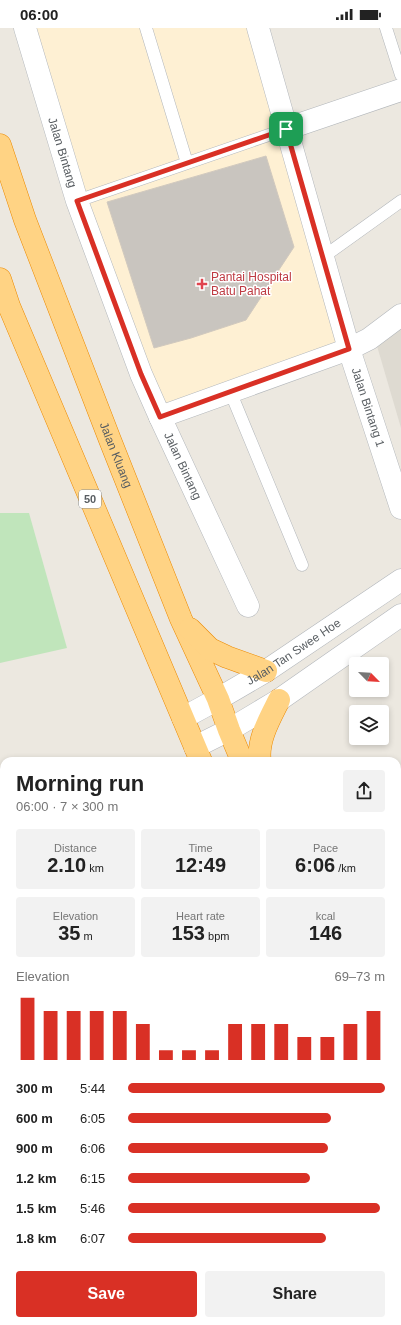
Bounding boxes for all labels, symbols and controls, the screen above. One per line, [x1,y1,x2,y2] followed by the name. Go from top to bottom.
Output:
[20,6,58,23] text: 06:00
[269,112,303,146] pin
[45,116,80,189] street label: Jalan Bintang
[275,118,297,140] icon: arrive
[211,270,292,298] place label: Pantai Hospital Batu Pahat
[196,278,208,290] marker: Pantai Hospital Batu Pahat
[349,366,388,449] street label: Jalan Bintang 1
[97,420,135,490] street label: Jalan Kluang
[161,430,204,502] street label: Jalan Bintang
[79,490,101,508] road number: 50
[244,615,344,688] street label: Jalan Tan Swee Hoe
[349,657,389,697] north arrow
[349,657,389,745] map controls
[349,705,389,745] button: layers
[343,770,385,812] button: share
[16,771,144,796] text: Morning run
[16,799,118,814] text: 06:00 · 7 × 300 m
[54,842,97,854] text: Distance
[188,842,213,854] text: Time
[313,842,338,854] text: Pace
[47,854,86,876] text: 2.10
[175,854,226,876] text: 12:49
[295,854,335,876] text: 6:06
[86,862,104,874] text: km
[335,862,356,874] text: /km
[53,910,98,922] text: Elevation
[176,910,225,922] text: Heart rate
[316,910,335,922] text: kcal
[58,922,81,944] text: 35
[172,922,205,944] text: 153
[309,922,342,944] text: 146
[81,930,93,942] text: m
[205,930,229,942] text: bpm
[16,969,69,984] text: Elevation
[334,969,385,984] text: 69–73 m
[16,1081,53,1096] text: 300 m
[80,1081,105,1096] text: 5:44
[16,1111,53,1126] text: 600 m
[80,1111,105,1126] text: 6:05
[16,1141,53,1156] text: 900 m
[80,1141,105,1156] text: 6:06
[16,1171,56,1186] text: 1.2 km
[80,1171,105,1186] text: 6:15
[16,1201,56,1216] text: 1.5 km
[80,1201,105,1216] text: 5:46
[16,1231,56,1246] text: 1.8 km
[80,1231,105,1246] text: 6:07
[16,1271,197,1317] button: Save
[205,1271,385,1317] button: Share

